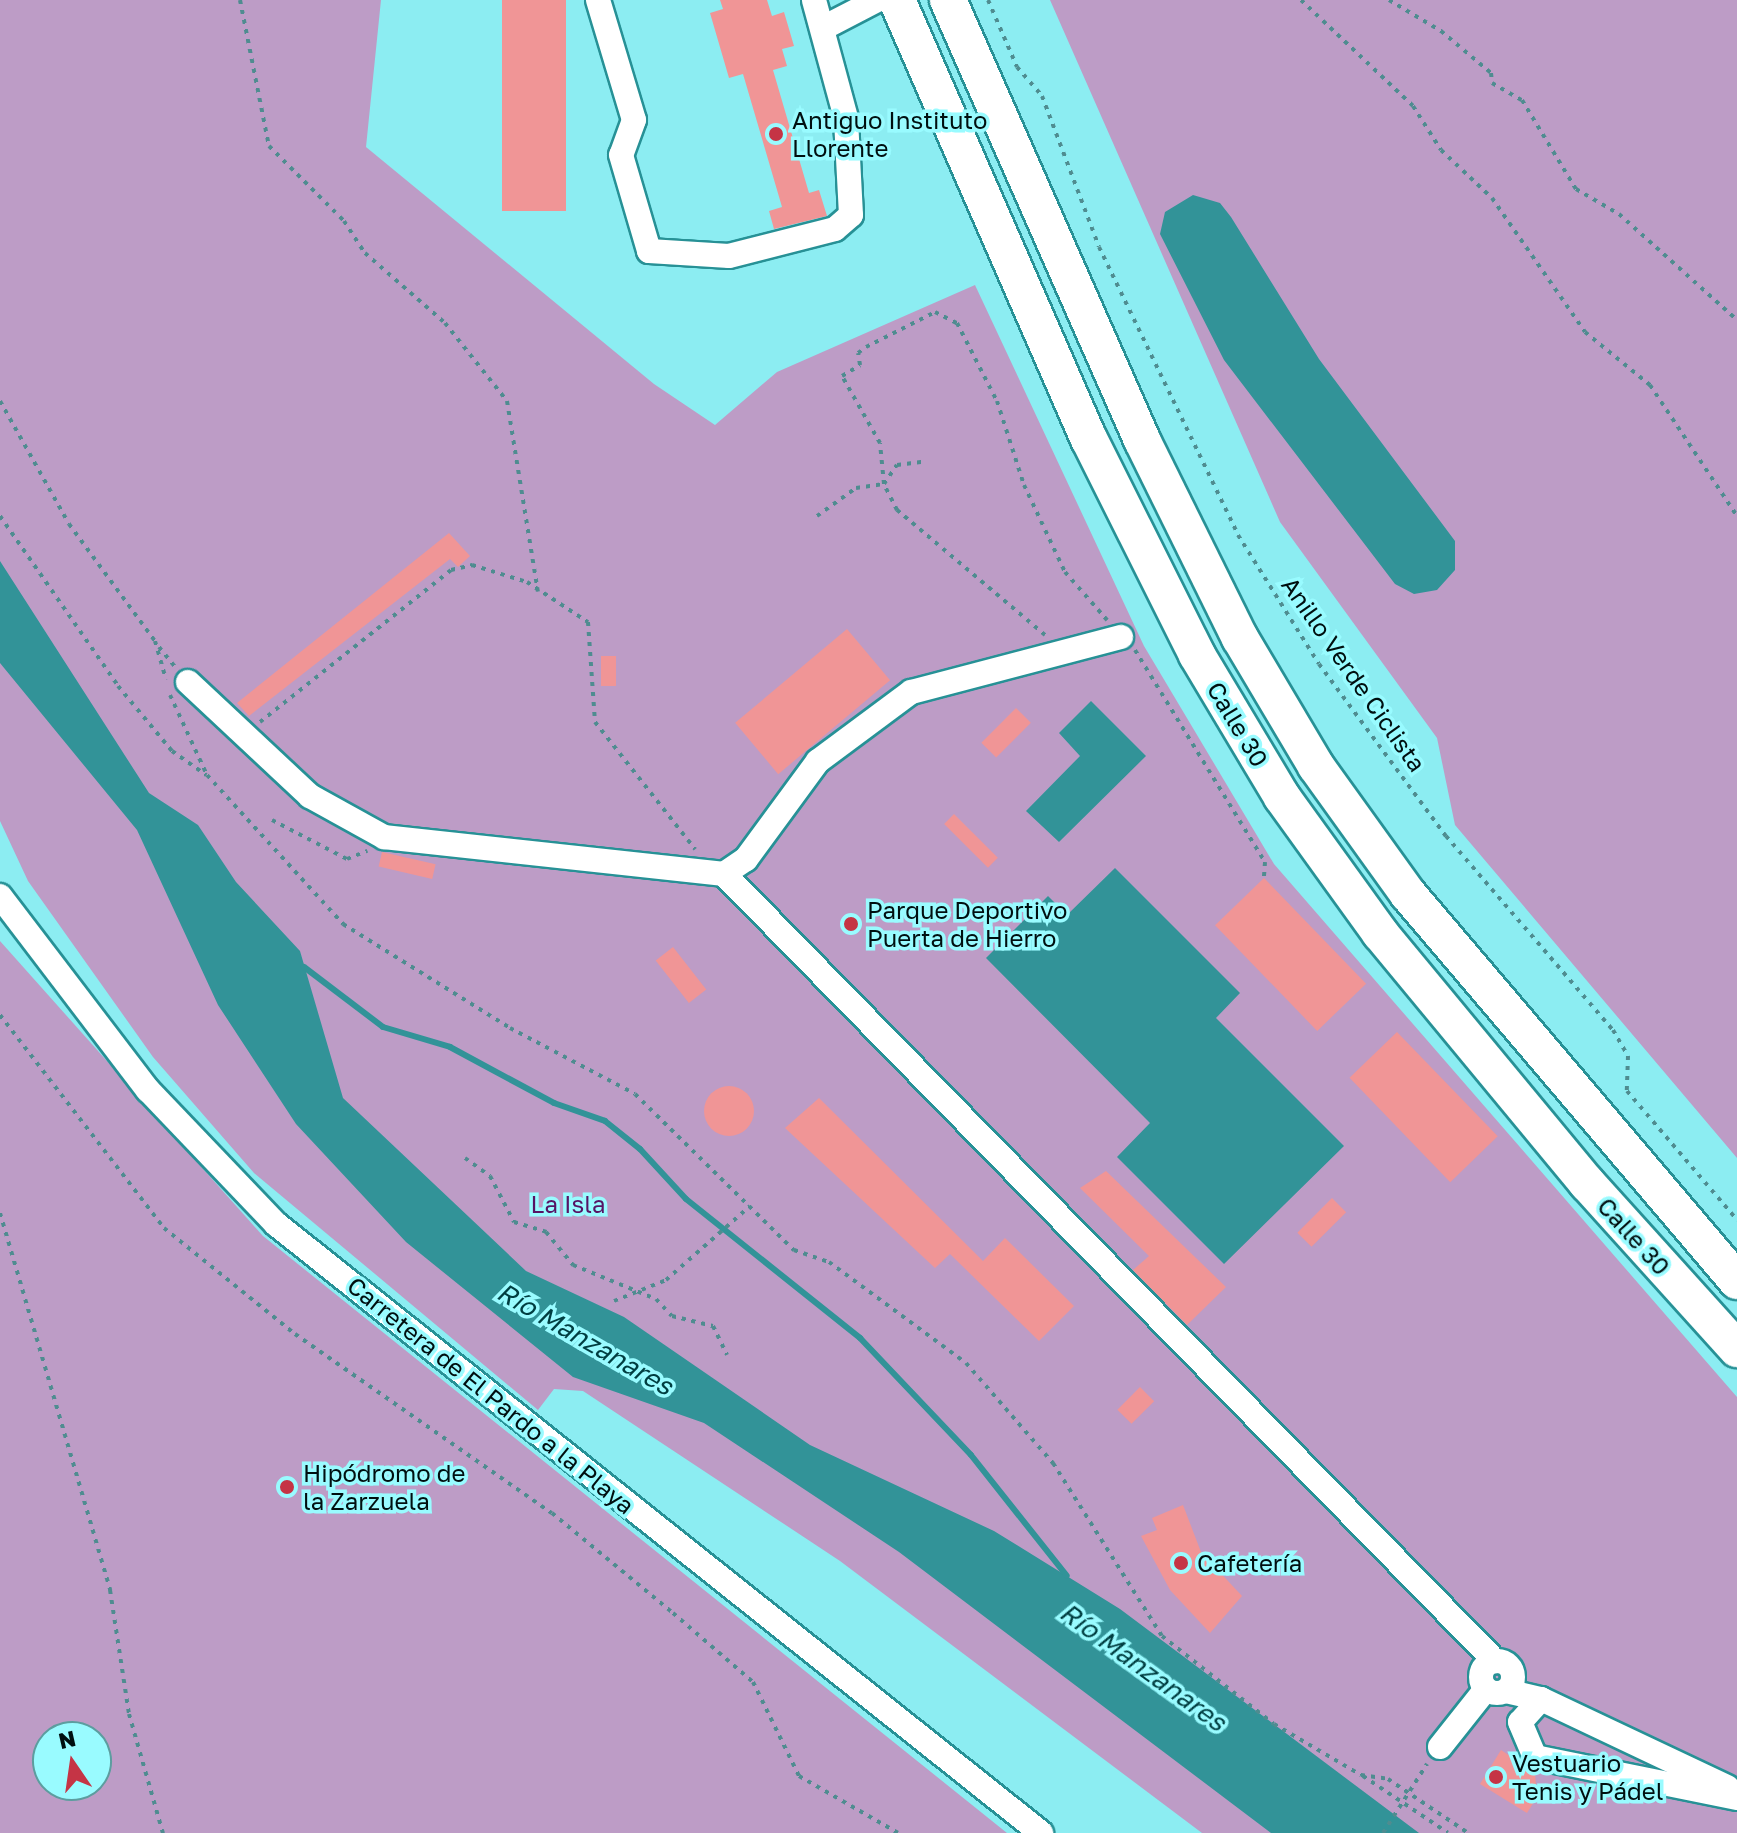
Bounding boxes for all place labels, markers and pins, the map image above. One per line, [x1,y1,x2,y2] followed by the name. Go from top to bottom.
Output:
[792,106,987,162] place label: Antiguo Instituto Llorente
[767,125,785,143] marker: Antiguo Instituto Llorente
[867,896,1067,952] place label: Parque Deportivo Puerta de Hierro
[842,915,860,933] marker: Parque Deportivo Puerta de Hierro
[303,1459,465,1515] place label: Hipódromo de la Zarzuela
[278,1478,296,1496] marker: Hipódromo de la Zarzuela
[1197,1549,1302,1577] place label: Cafetería
[1172,1554,1190,1572] marker: Cafetería
[1512,1749,1663,1805] place label: Vestuario Tenis y Pádel
[1487,1768,1505,1786] marker: Vestuario Tenis y Pádel

